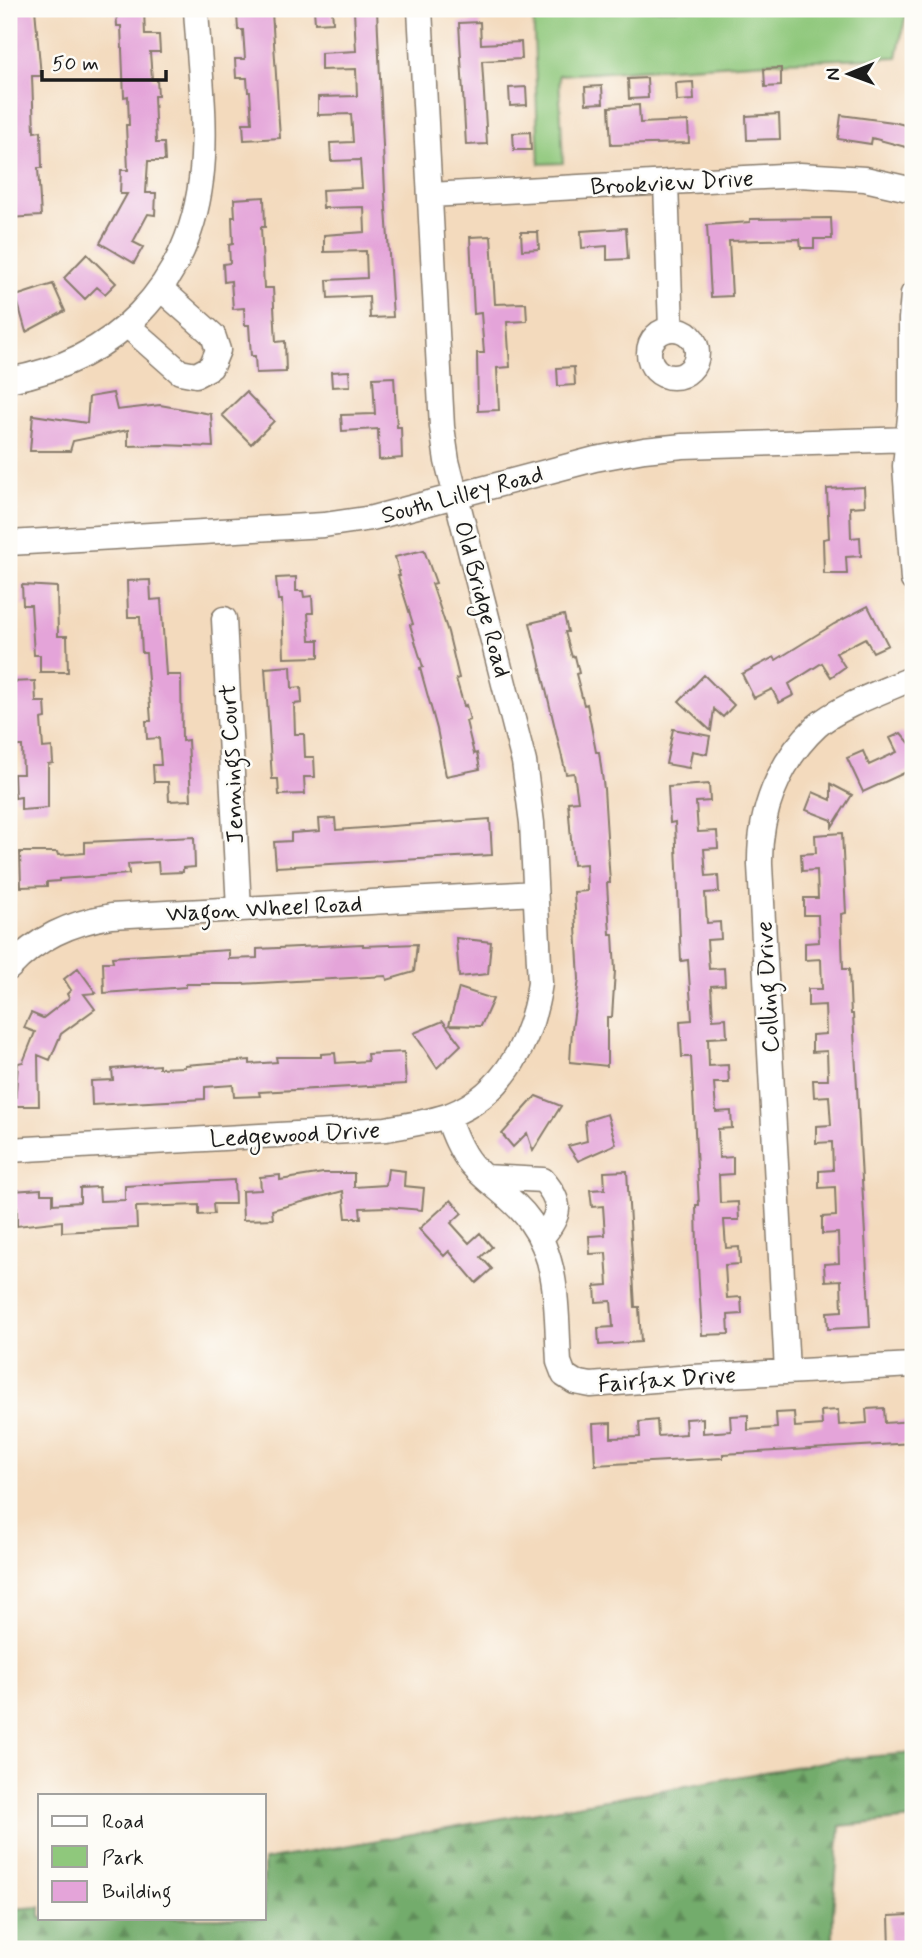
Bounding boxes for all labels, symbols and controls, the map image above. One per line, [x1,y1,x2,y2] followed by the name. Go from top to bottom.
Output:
[42,38,166,82] scale bar
[814,38,884,108] north arrow
[52,50,99,78] text: 50 m
[821,68,846,81] text: N
[590,164,755,203] street label: Brookview Drive
[378,459,547,532] street label: South Lilley Road
[444,518,517,682] street label: Old Bridge Road
[213,683,255,845] street label: Jennings Court
[165,889,363,933] street label: Wagon Wheel Road
[750,920,790,1054] street label: Colling Drive
[209,1116,381,1157] street label: Ledgewood Drive
[597,1360,737,1401] street label: Fairfax Drive
[38,1794,266,1920] legend
[102,1808,144,1836] text: Road
[102,1844,144,1872] text: Park
[102,1878,172,1908] text: Building

